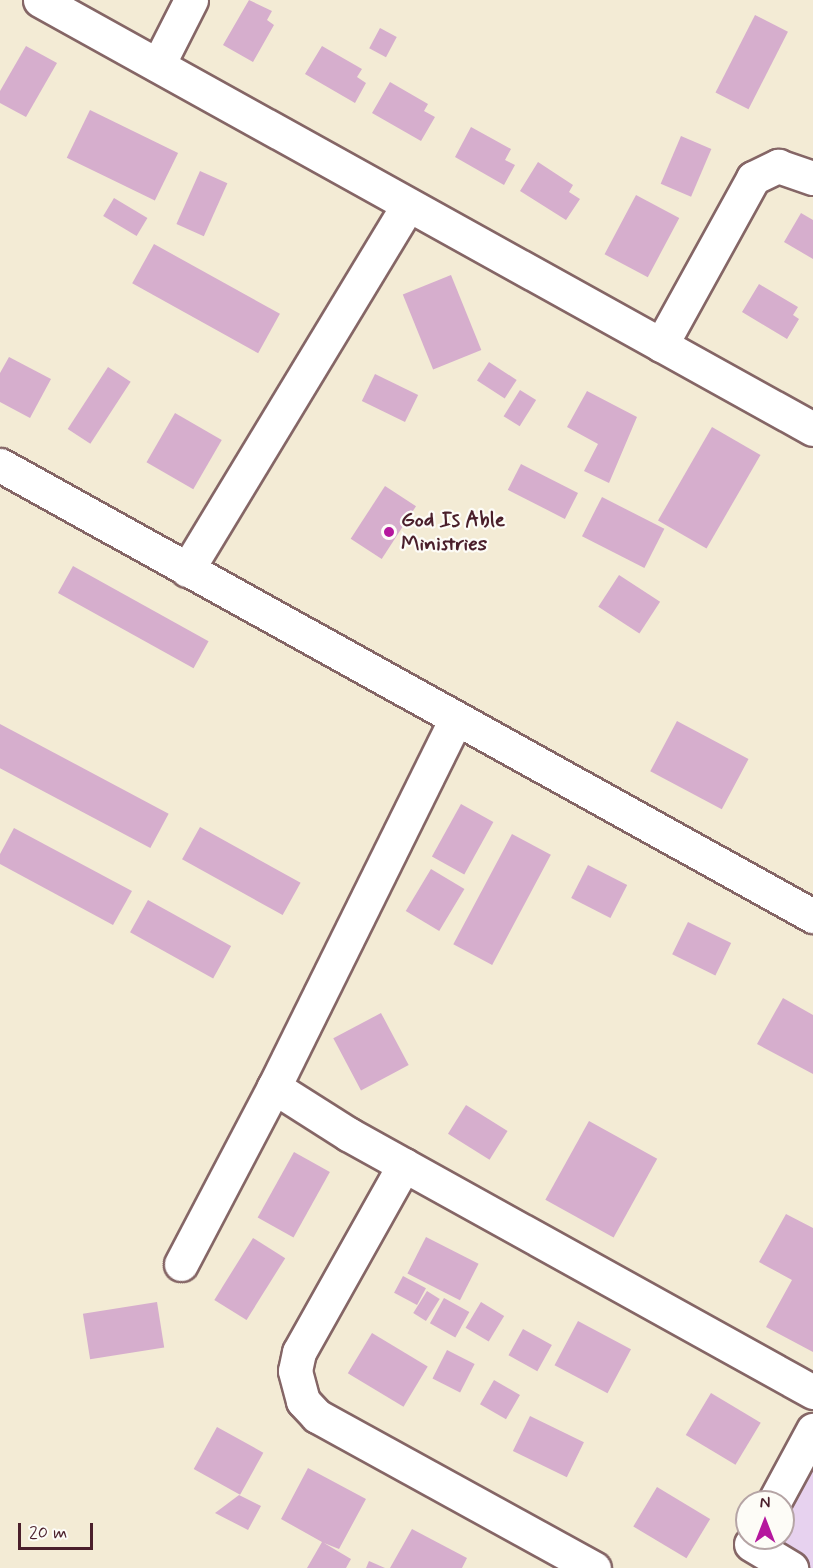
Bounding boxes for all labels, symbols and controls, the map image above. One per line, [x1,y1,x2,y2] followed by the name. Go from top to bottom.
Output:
[401,507,505,557] place label: God Is Able Ministries
[382,525,396,539] marker: God Is Able Ministries
[735,1490,795,1550] north arrow
[760,1493,770,1514] text: N
[21,1511,96,1549] scale bar
[29,1521,67,1545] text: 20 m

